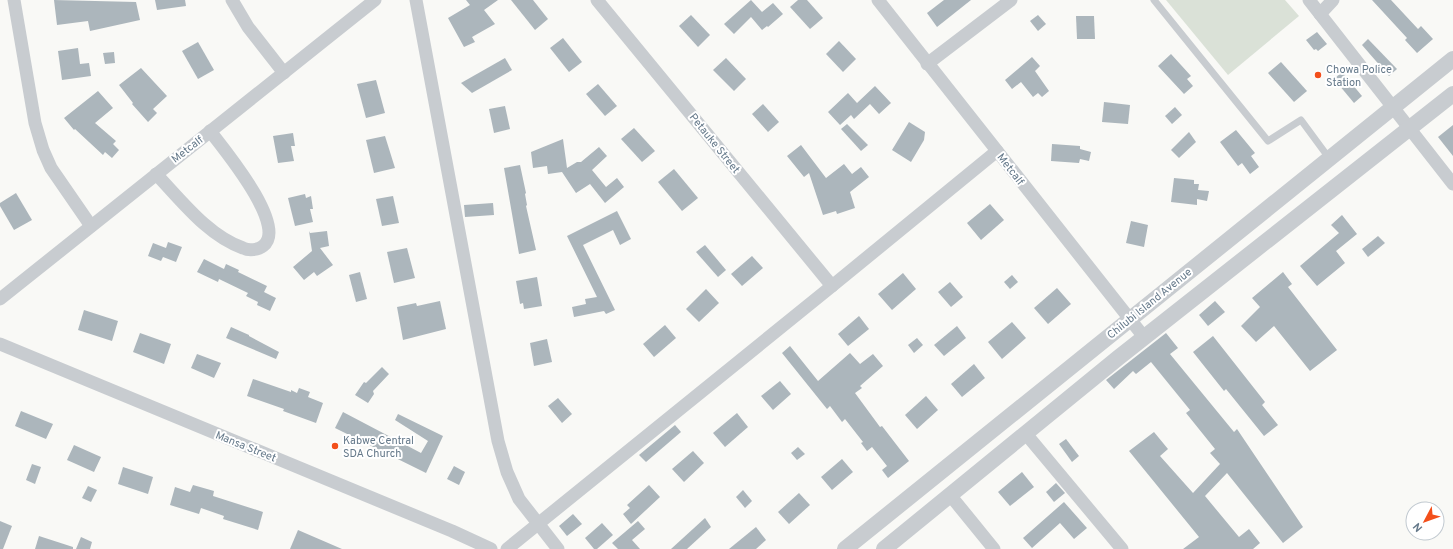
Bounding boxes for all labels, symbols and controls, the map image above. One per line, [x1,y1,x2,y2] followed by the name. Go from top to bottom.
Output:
[1326,63,1392,90] place label: Chowa Police Station
[1313,70,1323,80] marker: Chowa Police Station
[686,111,743,176] street label: Petauke Street
[169,133,207,167] street label: Metcalf
[993,151,1027,189] street label: Metcalf
[1104,265,1195,342] street label: Chilubi Island Avenue
[213,428,278,465] street label: Mansa Street
[343,434,414,461] place label: Kabwe Central SDA Church
[330,441,340,451] marker: Kabwe Central SDA Church
[1405,501,1445,541] north arrow
[1410,519,1426,534] text: N

